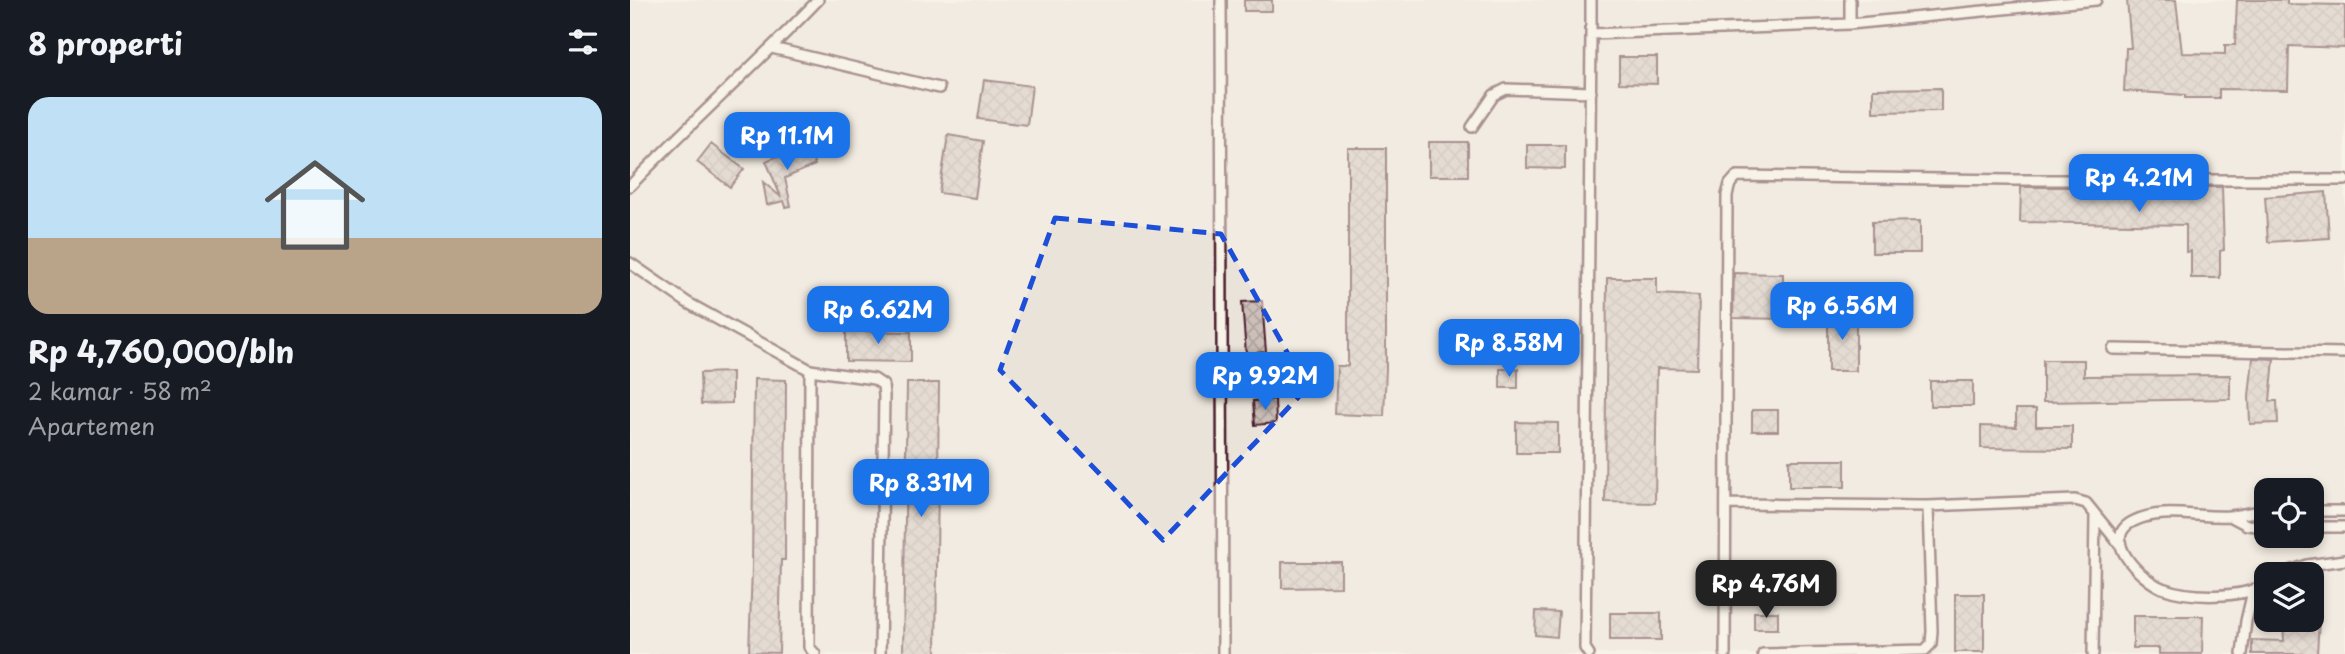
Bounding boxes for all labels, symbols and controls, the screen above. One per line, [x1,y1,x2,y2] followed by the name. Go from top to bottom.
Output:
[28,20,183,65] text: 8 properti
[564,23,602,61] icon: filters
[715,113,859,172] pin: Rp 11.1M
[740,117,834,152] text: Rp 11.1M
[252,142,378,268] icon: home
[2067,154,2211,214] pin: Rp 4.21M
[2085,159,2193,194] text: Rp 4.21M
[1770,282,1914,342] pin: Rp 6.56M
[806,286,950,346] pin: Rp 6.62M
[1786,287,1898,322] text: Rp 6.56M
[823,291,933,326] text: Rp 6.62M
[1437,320,1581,379] pin: Rp 8.58M
[1455,324,1563,359] text: Rp 8.58M
[28,328,294,373] text: Rp 4,760,000/bln
[1193,352,1337,412] pin: Rp 9.92M
[1212,357,1318,392] text: Rp 9.92M
[28,373,212,408] text: 2 kamar · 58 m²
[28,408,155,443] text: Apartemen
[849,460,993,519] pin: Rp 8.31M
[869,464,973,499] text: Rp 8.31M
[2254,478,2324,632] map controls
[2254,478,2324,548] button: locate
[1694,560,1838,620] pin: Rp 4.76M
[2254,562,2324,632] button: layers
[1712,565,1820,600] text: Rp 4.76M

